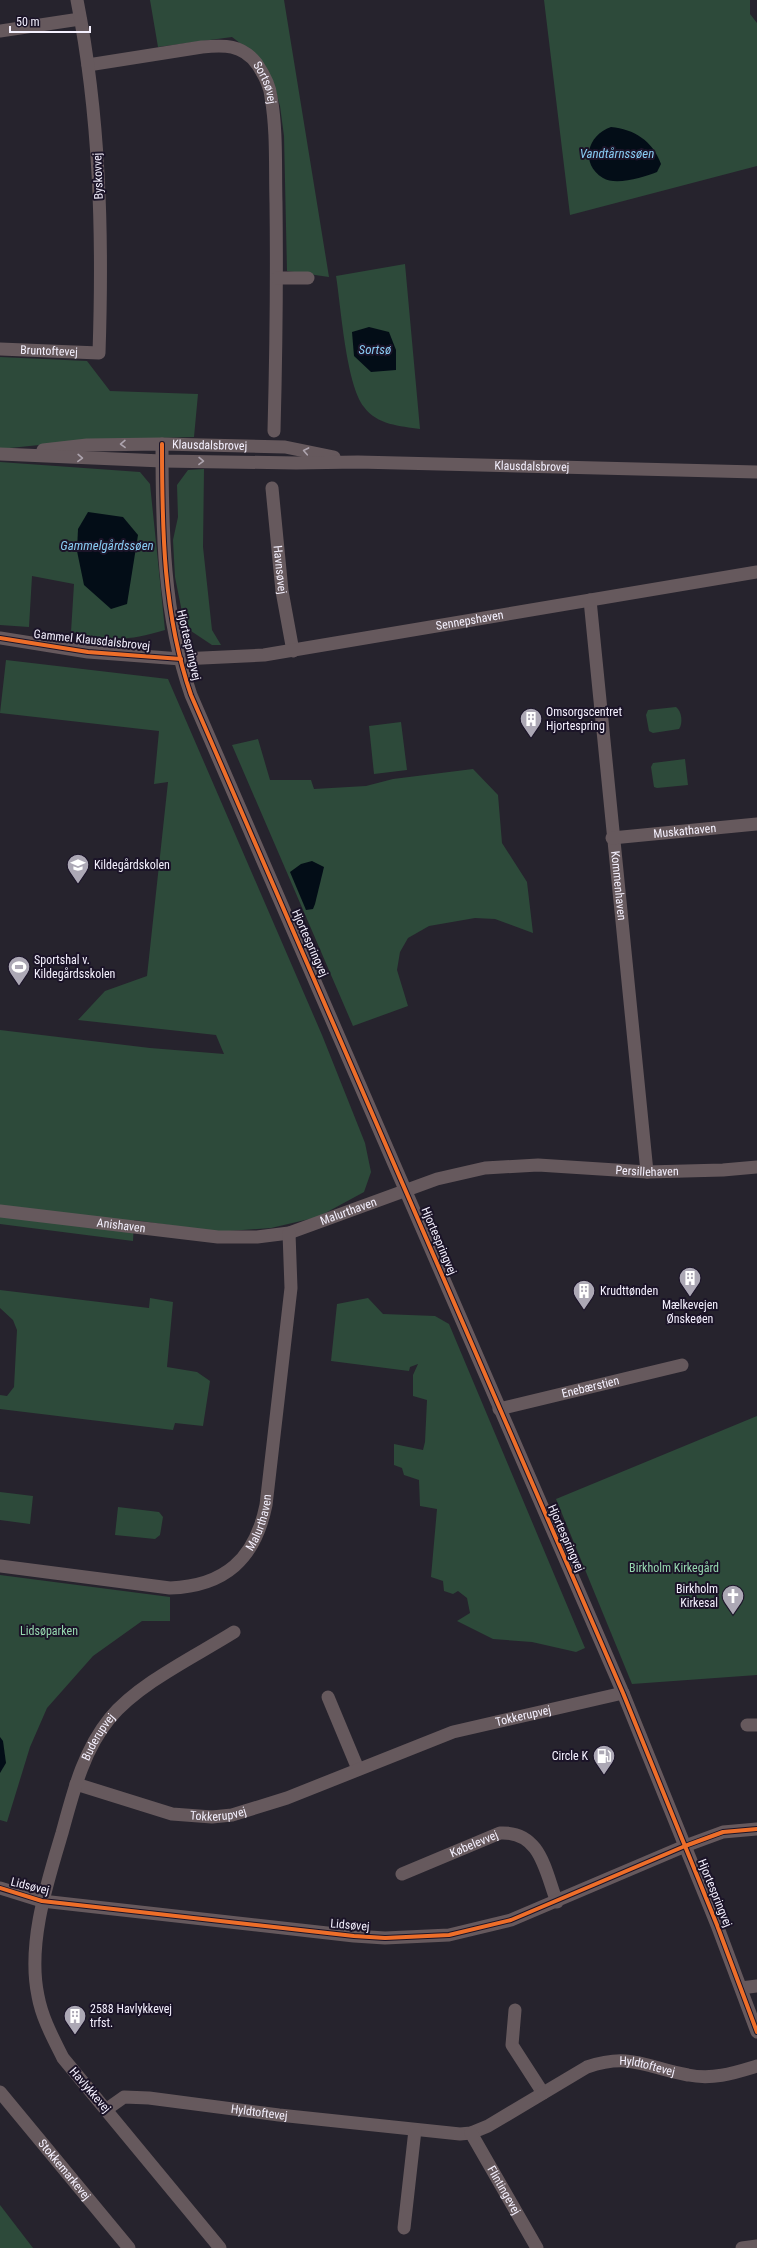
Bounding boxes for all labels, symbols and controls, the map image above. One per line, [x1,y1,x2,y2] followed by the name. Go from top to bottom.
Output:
[10,8,90,34] scale bar
[16,15,40,29] text: 50 m
[250,59,279,105] street label: Sortsøvej
[580,146,654,161] water label: Vandtårnssøen
[90,152,106,200] street label: Byskovvej
[359,342,391,357] water label: Sortsø
[20,343,78,359] street label: Bruntoftevej
[172,437,247,453] street label: Klausdalsbrovej
[120,440,126,448] one-way arrow
[302,448,309,456] one-way arrow
[77,454,83,462] one-way arrow
[198,457,204,466] one-way arrow
[494,458,569,474] street label: Klausdalsbrovej
[60,538,154,553] water label: Gammelgårdssøen
[271,545,289,595] street label: Havnsøvej
[174,608,204,682] street label: Hjortespringvej
[435,608,505,633] street label: Sennepshaven
[33,627,151,653] street label: Gammel Klausdalsbrovej
[546,705,622,733] place label: Omsorgscentret Hjortespring
[518,706,544,739] building icon: Omsorgscentret Hjortespring
[653,821,717,841] street label: Muskathaven
[608,850,629,921] street label: Kommenhaven
[65,852,91,885] school or university icon: Kildegårdskolen
[94,858,170,872] place label: Kildegårdskolen
[289,907,331,979] street label: Hjortespringvej
[34,953,116,981] place label: Sportshal v. Kildegårdsskolen
[6,954,32,987] sports icon: Sportshal v. Kildegårdsskolen
[615,1163,679,1179] street label: Persillehaven
[318,1195,379,1228] street label: Malurthaven
[418,1205,460,1277] street label: Hjortespringvej
[96,1216,146,1235] street label: Anishaven
[677,1265,703,1298] building icon: Mælkevejen Ønskeøen
[571,1278,597,1311] building icon: Krudttønden
[600,1284,658,1298] place label: Krudttønden
[662,1298,718,1326] place label: Mælkevejen Ønskeøen
[560,1373,621,1401] street label: Enebærstien
[243,1493,274,1553] street label: Malurthaven
[545,1502,587,1574] street label: Hjortespringvej
[629,1561,719,1575] park label: Birkholm Kirkegård
[676,1582,718,1610] place label: Birkholm Kirkesal
[720,1583,746,1616] church icon: Birkholm Kirkesal
[20,1624,78,1638] park label: Lidsøparken
[494,1703,552,1729] street label: Tokkerupvej
[79,1711,118,1763] street label: Buderupvej
[591,1743,617,1776] fuel station icon: Circle K
[552,1749,588,1763] place label: Circle K
[189,1804,248,1824] street label: Tokkerupvej
[448,1828,500,1860] street label: Købelevvej
[695,1857,735,1929] street label: Hjortespringvej
[9,1874,51,1898] street label: Lidsøvej
[330,1916,370,1934] street label: Lidsøvej
[90,2002,172,2030] place label: 2588 Havlykkevej trfst.
[62,2003,88,2036] building icon: 2588 Havlykkevej trfst.
[619,2054,676,2079] street label: Hyldtoftevej
[66,2064,114,2116] street label: Havlykkevej
[230,2102,288,2123] street label: Hyldtoftevej
[35,2137,94,2203] street label: Stokkemarkevej
[484,2163,523,2217] street label: Flintingevej

